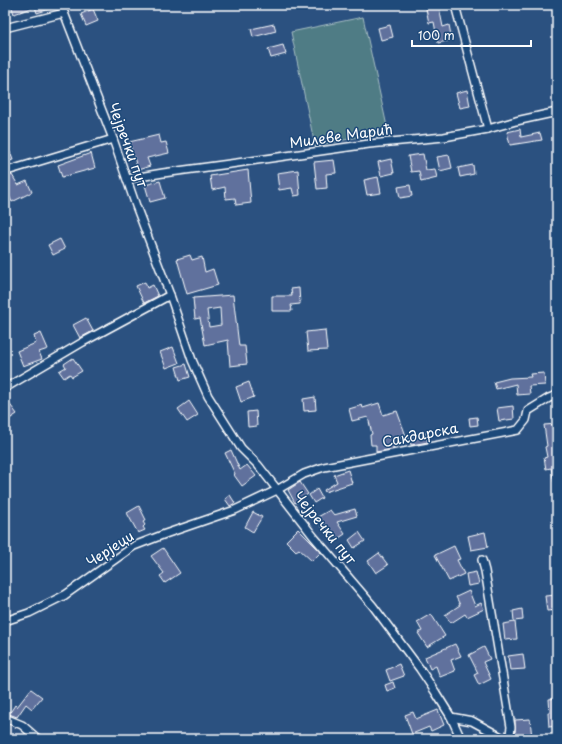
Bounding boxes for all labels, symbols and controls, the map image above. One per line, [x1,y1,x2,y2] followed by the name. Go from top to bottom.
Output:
[412,22,531,48] scale bar
[418,26,455,44] text: 100 m
[103,99,154,191] street label: Чејречки пут
[288,118,394,153] street label: Милеве Мaрић
[380,417,460,452] street label: Сакдарска
[289,486,362,569] street label: Чејречки пут
[82,525,138,572] street label: Черјеци

